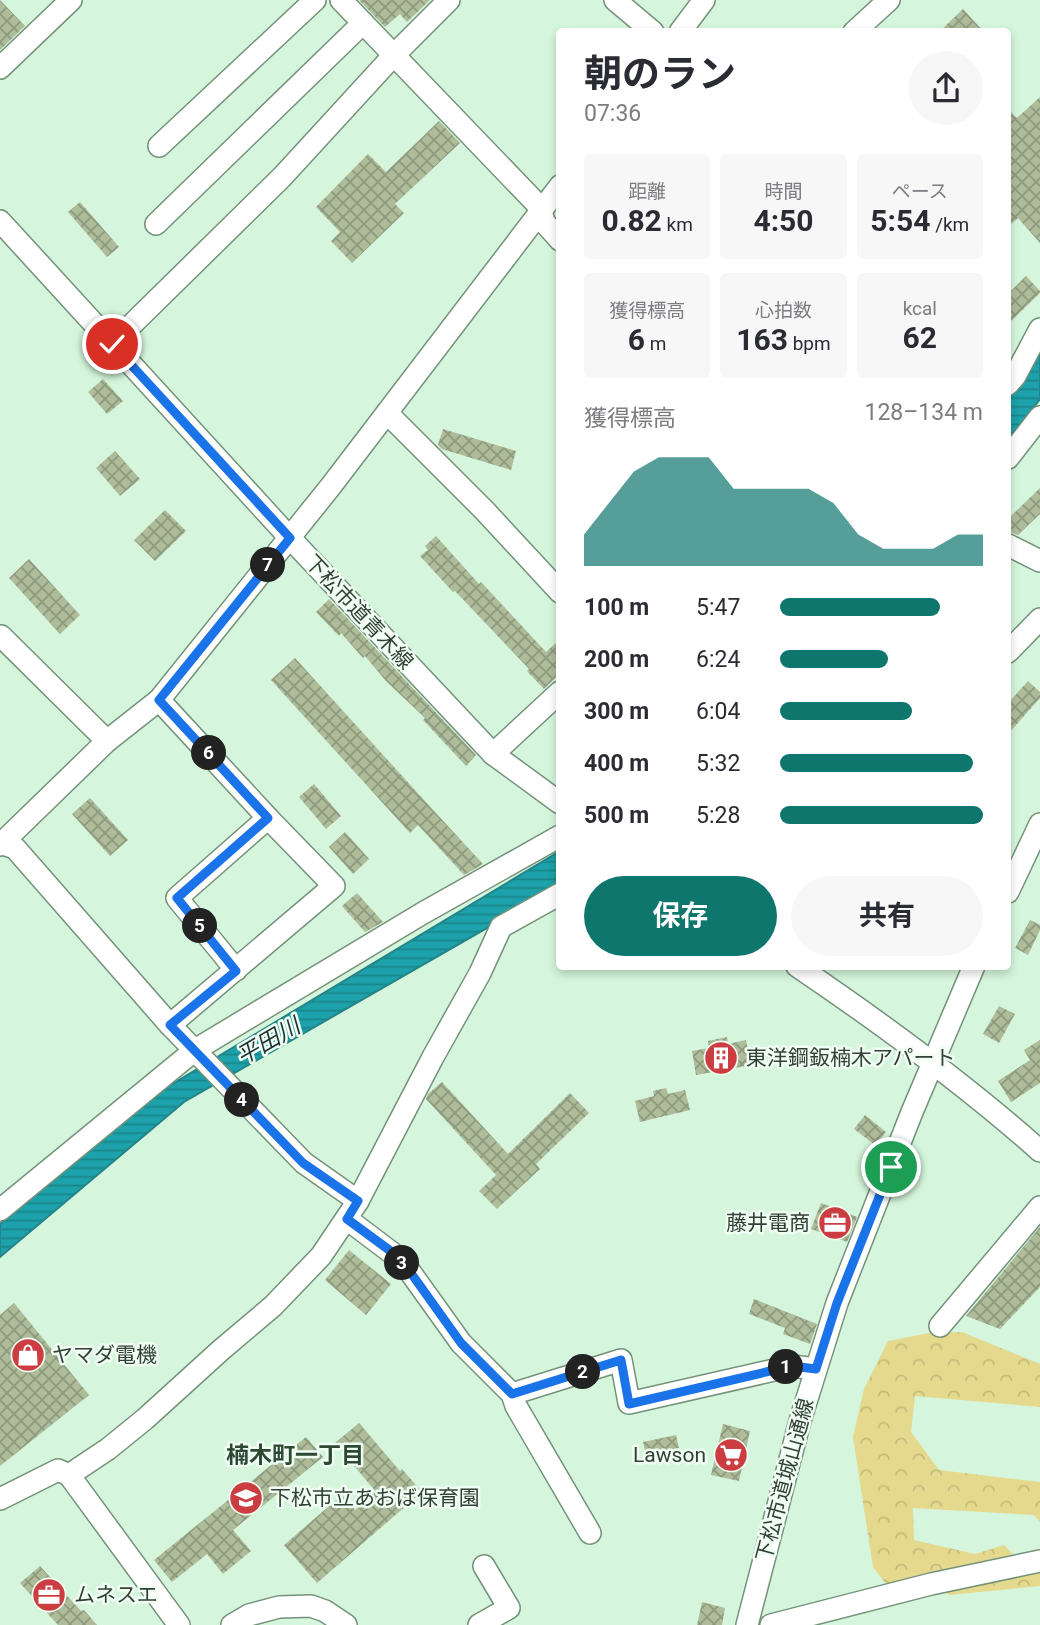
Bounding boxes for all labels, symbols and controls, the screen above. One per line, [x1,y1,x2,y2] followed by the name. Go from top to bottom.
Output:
[909,51,983,125] button: share
[584,52,736,96] text: 朝のラン
[584,100,641,127] text: 07:36
[628,180,666,203] text: 距離
[764,180,803,203] text: 時間
[892,180,948,203] text: ペース
[601,203,662,238] text: 0.82
[753,203,814,238] text: 4:50
[870,203,930,238] text: 5:54
[662,213,693,236] text: km
[930,213,969,236] text: /km
[903,297,937,320] text: kcal
[609,299,685,322] text: 獲得標高
[755,299,812,322] text: 心拍数
[82,314,142,374] pin
[903,320,937,355] text: 62
[628,322,645,357] text: 6
[736,322,788,357] text: 163
[93,325,131,363] icon: check
[645,332,666,355] text: m
[788,332,831,355] text: bpm
[864,399,983,426] text: 128–134 m
[584,405,676,432] text: 獲得標高
[250,548,286,582] pin: 7
[300,550,418,674] street label: 下松市道青木線
[262,553,273,576] text: 7
[584,594,649,621] text: 100 m
[696,594,740,621] text: 5:47
[584,646,649,673] text: 200 m
[696,646,740,673] text: 6:24
[584,698,649,725] text: 300 m
[696,698,740,725] text: 6:04
[192,736,227,770] pin: 6
[203,741,214,764] text: 6
[584,750,649,777] text: 400 m
[696,750,740,777] text: 5:32
[584,802,649,829] text: 500 m
[696,802,740,829] text: 5:28
[584,876,777,956] button: 保存
[791,876,983,956] button: 共有
[182,908,218,944] pin: 5
[194,914,205,937] text: 5
[232,1011,307,1070] water label: 平田川
[702,1039,740,1077] building icon: 東洋鋼鈑楠木アパート
[746,1046,956,1070] place label: 東洋鋼鈑楠木アパート
[224,1082,260,1118] pin: 4
[236,1088,247,1111] text: 4
[861,1137,921,1197] pin
[872,1148,910,1186] icon: arrive
[816,1204,854,1242] office icon: 藤井電商
[726,1211,810,1235] place label: 藤井電商
[384,1246,420,1280] pin: 3
[396,1251,407,1274] text: 3
[9,1336,47,1374] shop icon: ヤマダ電機
[52,1343,157,1367] place label: ヤマダ電機
[768,1350,804,1384] pin: 1
[566,1354,600,1390] pin: 2
[780,1355,791,1378] text: 1
[577,1360,588,1383] text: 2
[752,1396,818,1564] street label: 下松市道城山通線
[712,1436,750,1474] supermarket icon: Lawson
[226,1442,364,1469] district label: 楠木町一丁目
[633,1443,706,1467] place label: Lawson
[227,1479,265,1517] school or university icon: 下松市立あおば保育園
[270,1486,480,1510] place label: 下松市立あおば保育園
[30,1576,68,1614] office icon: ムネスエ
[74,1583,158,1607] place label: ムネスエ

